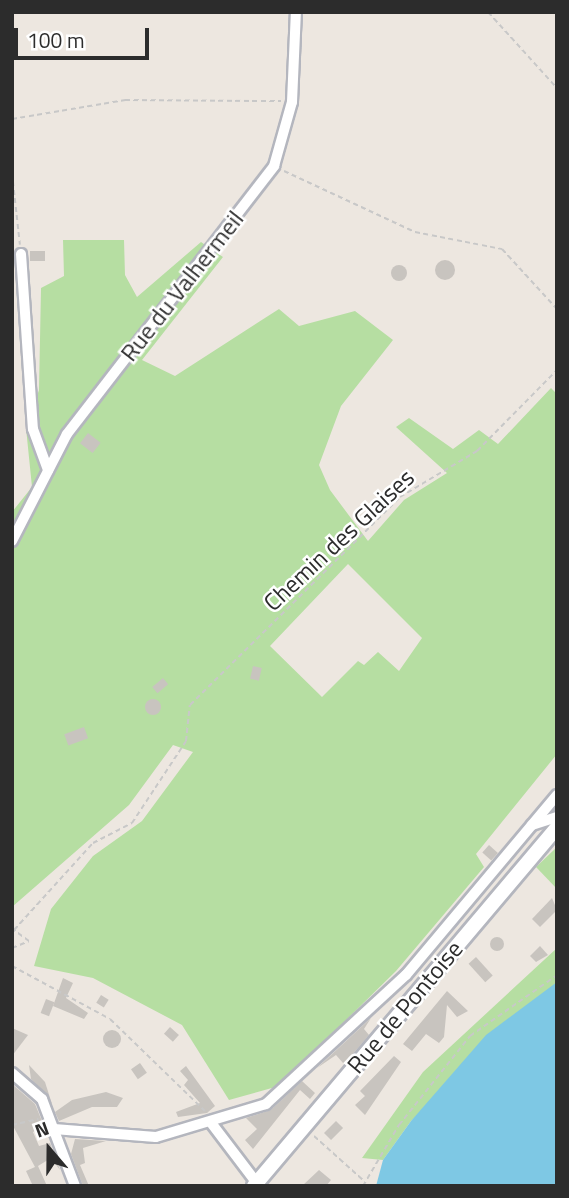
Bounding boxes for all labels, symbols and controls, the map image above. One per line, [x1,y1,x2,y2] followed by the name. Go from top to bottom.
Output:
[18,14,152,58] scale bar
[27,24,84,56] text: 100 m
[114,205,250,367] street label: Rue du Valhermeil
[258,463,420,617] street label: Chemin des Glaises
[341,935,469,1079] street label: Rue de Pontoise
[30,1113,53,1145] text: N
[14,1114,84,1184] north arrow

